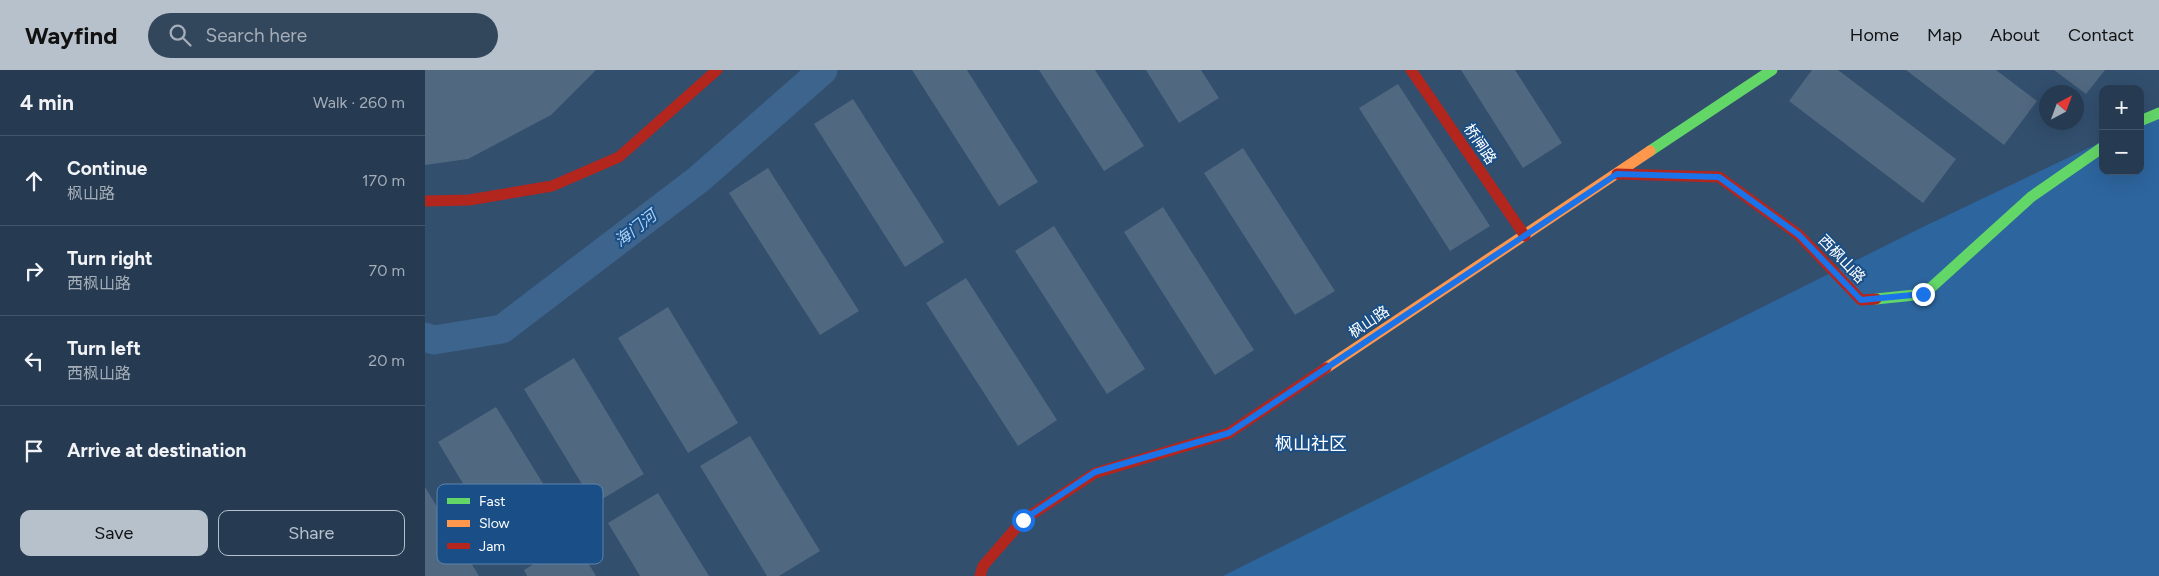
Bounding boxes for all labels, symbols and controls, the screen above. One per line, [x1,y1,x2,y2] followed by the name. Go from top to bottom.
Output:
[148,13,498,58] search box
[25,21,118,50] text: Wayfind
[166,21,194,49] icon: search
[206,24,307,47] text: Search here
[1850,24,1899,46] text: Home
[1927,24,1962,46] text: Map
[1990,24,2040,46] text: About
[2068,24,2134,46] text: Contact
[2039,85,2084,130] north arrow
[2099,85,2144,175] map controls
[2099,85,2144,130] button: +
[20,90,74,115] text: 4 min
[313,93,405,112] text: Walk · 260 m
[1460,120,1500,168] street label: 桥闸路
[2099,130,2144,175] button: −
[67,157,147,180] text: Continue
[20,167,48,195] icon: ahead
[362,171,405,190] text: 170 m
[67,184,115,203] text: 枫山路
[611,204,662,251] water label: 海门河
[1815,231,1869,287] street label: 西枫山路
[67,247,153,270] text: Turn right
[20,257,48,285] icon: right
[369,261,405,280] text: 70 m
[67,274,131,293] text: 西枫山路
[1912,283,1935,306] route end
[1345,302,1393,342] street label: 枫山路
[67,337,141,360] text: Turn left
[20,347,48,375] icon: left
[368,351,405,370] text: 20 m
[67,364,131,383] text: 西枫山路
[1275,433,1347,455] district label: 枫山社区
[20,437,48,465] icon: arrive
[67,439,246,462] text: Arrive at destination
[437,484,603,564] legend
[479,493,505,510] text: Fast
[1012,509,1035,532] route start
[20,510,208,556] button: Save
[218,510,405,556] button: Share
[479,515,510,532] text: Slow
[479,538,505,555] text: Jam

